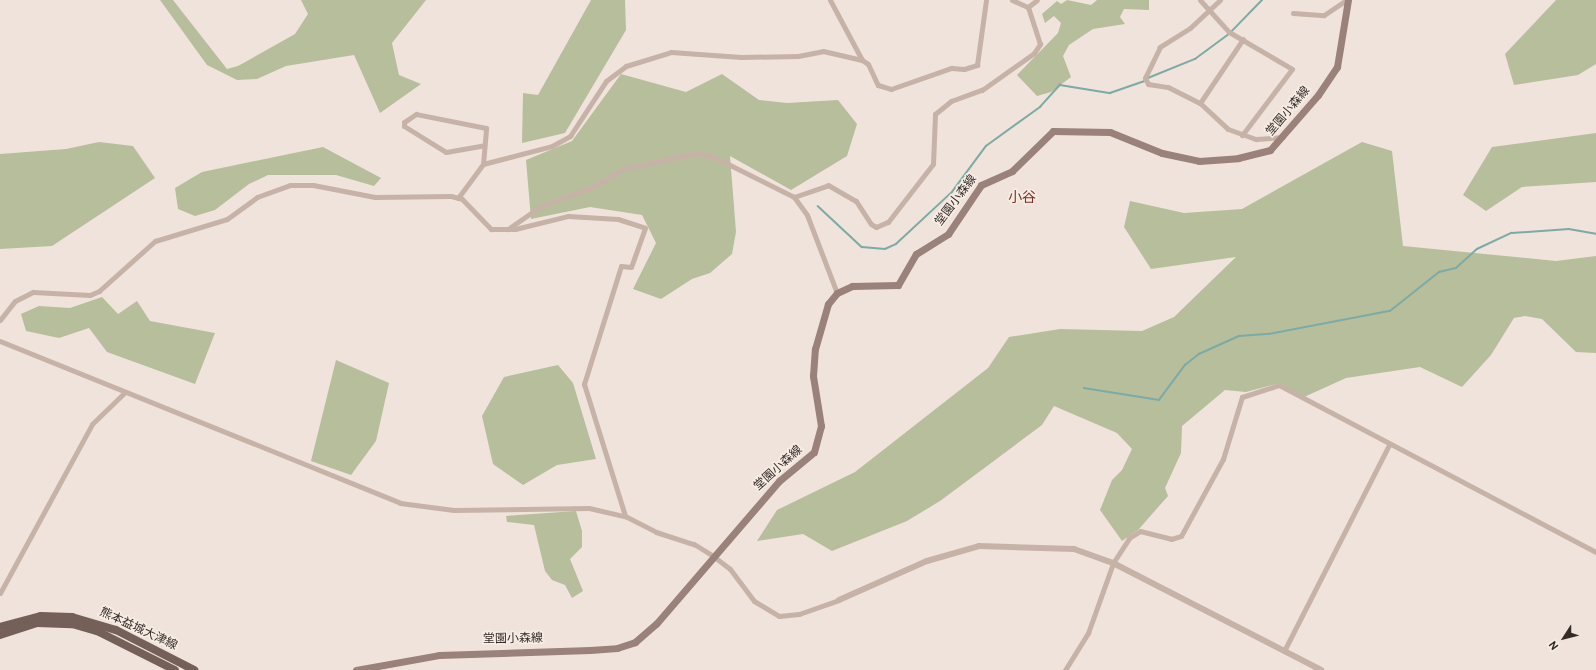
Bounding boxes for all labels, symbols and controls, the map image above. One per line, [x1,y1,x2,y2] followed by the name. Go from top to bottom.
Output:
[1264,84,1314,140] street label: 堂園小森線
[933,173,981,229] street label: 堂園小森線
[1008,191,1036,207] district label: 小谷
[752,444,806,494] street label: 堂園小森線
[97,606,179,654] street label: 熊本益城大津線
[1544,618,1584,658] north arrow
[483,632,543,648] street label: 堂園小森線
[1546,638,1562,652] text: N

